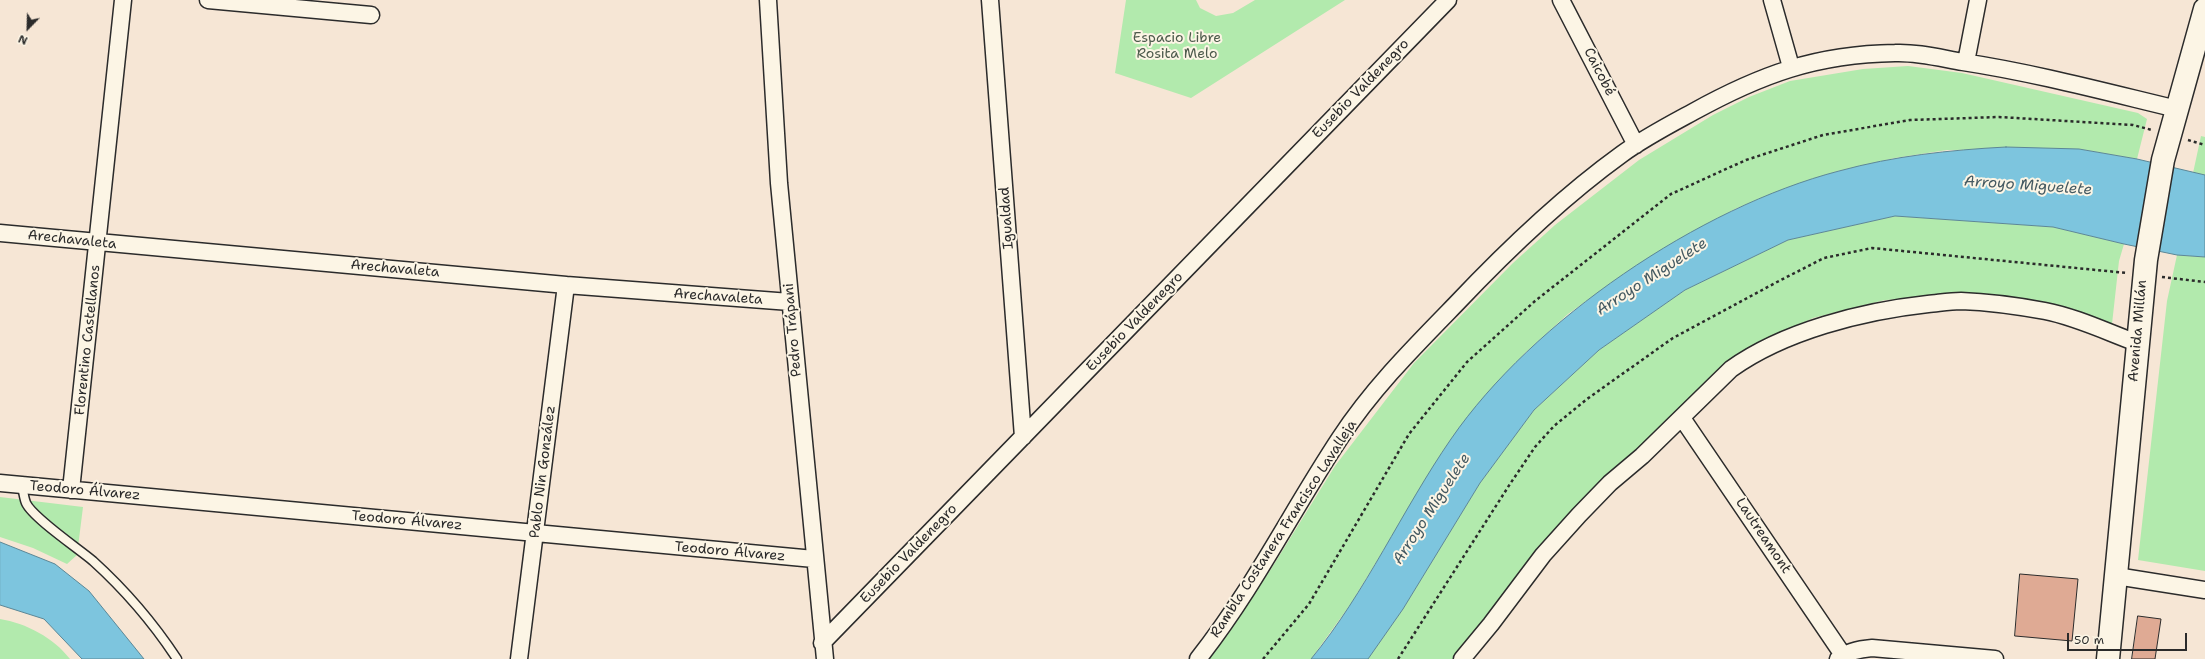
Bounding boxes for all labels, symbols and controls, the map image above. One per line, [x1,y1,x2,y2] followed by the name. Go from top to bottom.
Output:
[8,8,48,48] north arrow
[1133,30,1221,62] park label: Espacio Libre Rosita Melo
[16,31,30,48] text: N
[1309,36,1413,142] street label: Eusebio Valdenegro
[1580,45,1618,99] street label: Caicobé
[1963,173,2093,199] water label: Arroyo Miguelete
[996,186,1018,250] street label: Igualdad
[27,227,117,253] street label: Arechavaleta
[1593,235,1711,319] water label: Arroyo Miguelete
[350,257,440,281] street label: Arechavaleta
[72,264,104,416] street label: Florentino Castellanos
[1083,269,1187,375] street label: Eusebio Valdenegro
[2125,279,2151,383] street label: Avenida Millán
[781,282,805,378] street label: Pedro Trápani
[673,286,763,308] street label: Arechavaleta
[527,405,559,539] street label: Pablo Nin González
[1207,417,1361,641] street label: Rambla Costanera Francisco Lavalleja
[1390,450,1474,568] water label: Arroyo Miguelete
[29,478,141,504] street label: Teodoro Álvarez
[1732,495,1794,577] street label: Lautreamont
[857,501,961,607] street label: Eusebio Valdenegro
[351,508,463,534] street label: Teodoro Álvarez
[674,539,786,565] street label: Teodoro Álvarez
[2069,625,2189,651] scale bar
[2074,632,2104,648] text: 50 m

